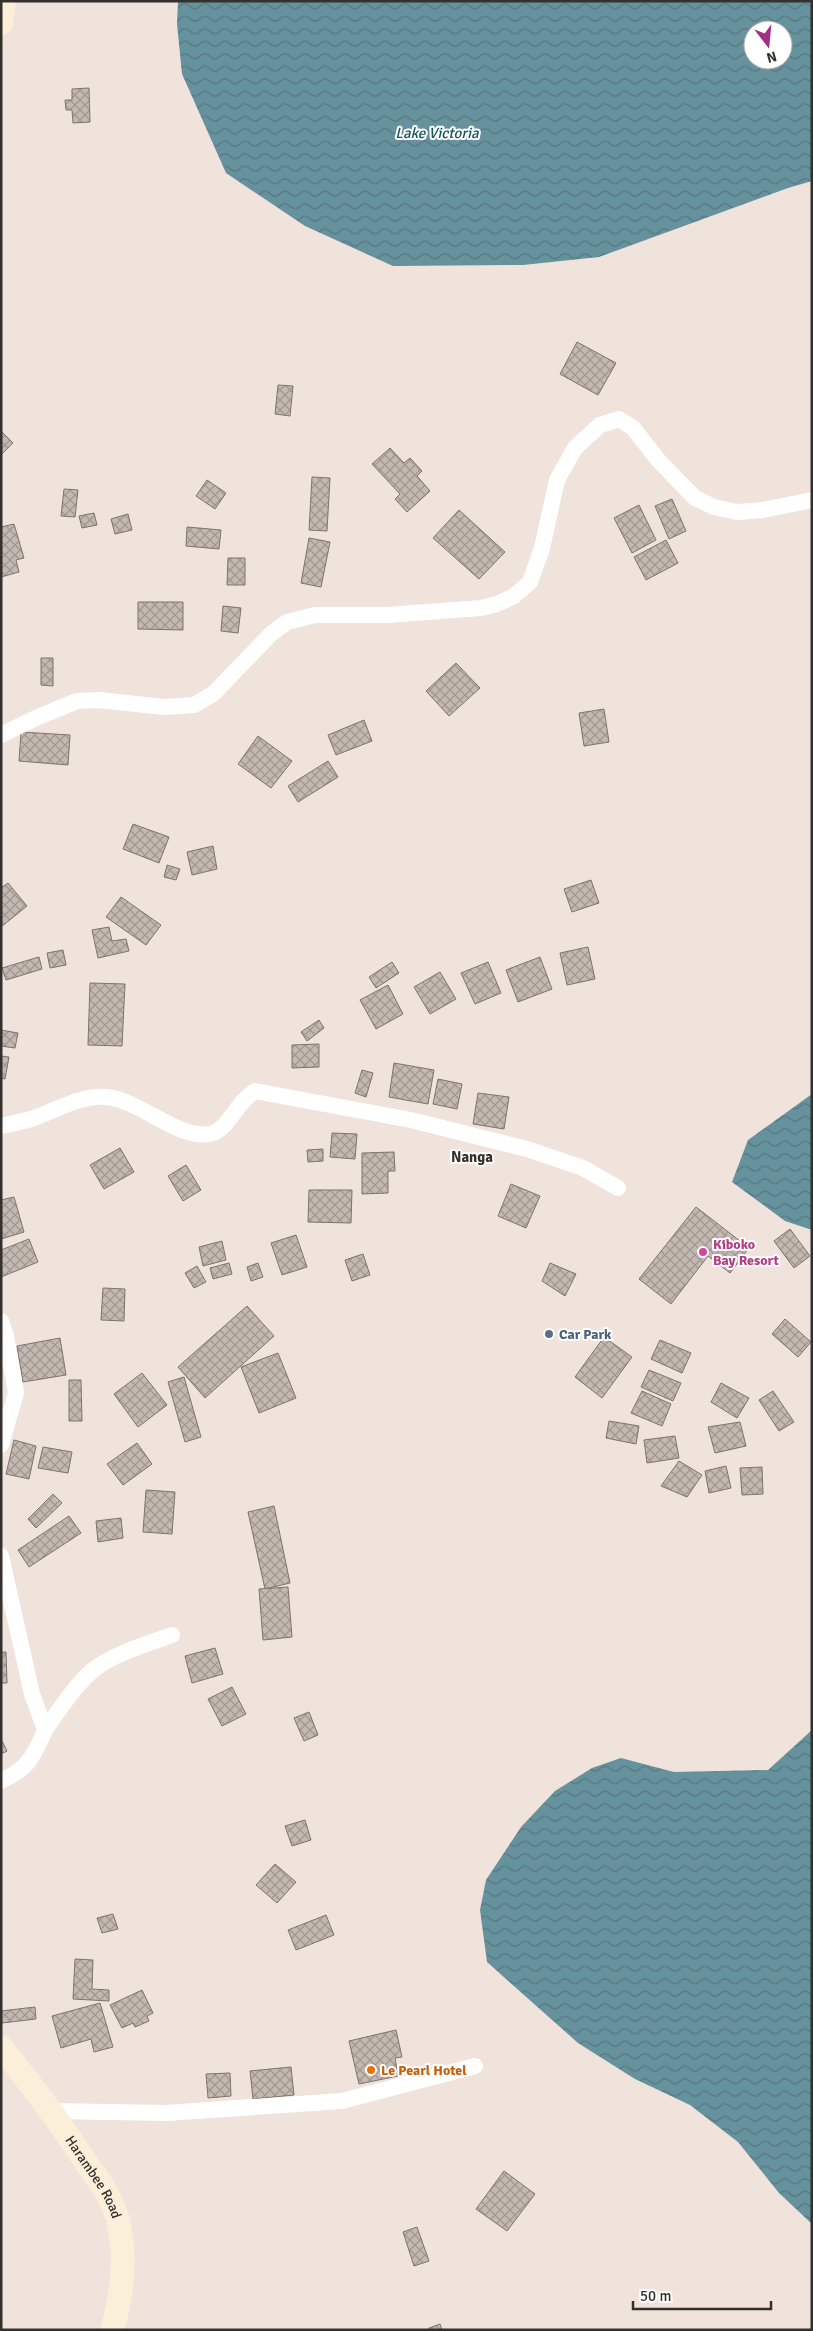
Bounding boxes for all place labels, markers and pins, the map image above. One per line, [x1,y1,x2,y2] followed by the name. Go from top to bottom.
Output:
[713,1236,780,1269] place label: Kiboko Bay Resort
[697,1246,709,1258] marker: Kiboko Bay Resort
[559,1326,612,1343] place label: Car Park
[543,1328,555,1340] marker: Car Park
[381,2062,467,2079] place label: Le Pearl Hotel
[365,2064,377,2076] marker: Le Pearl Hotel

